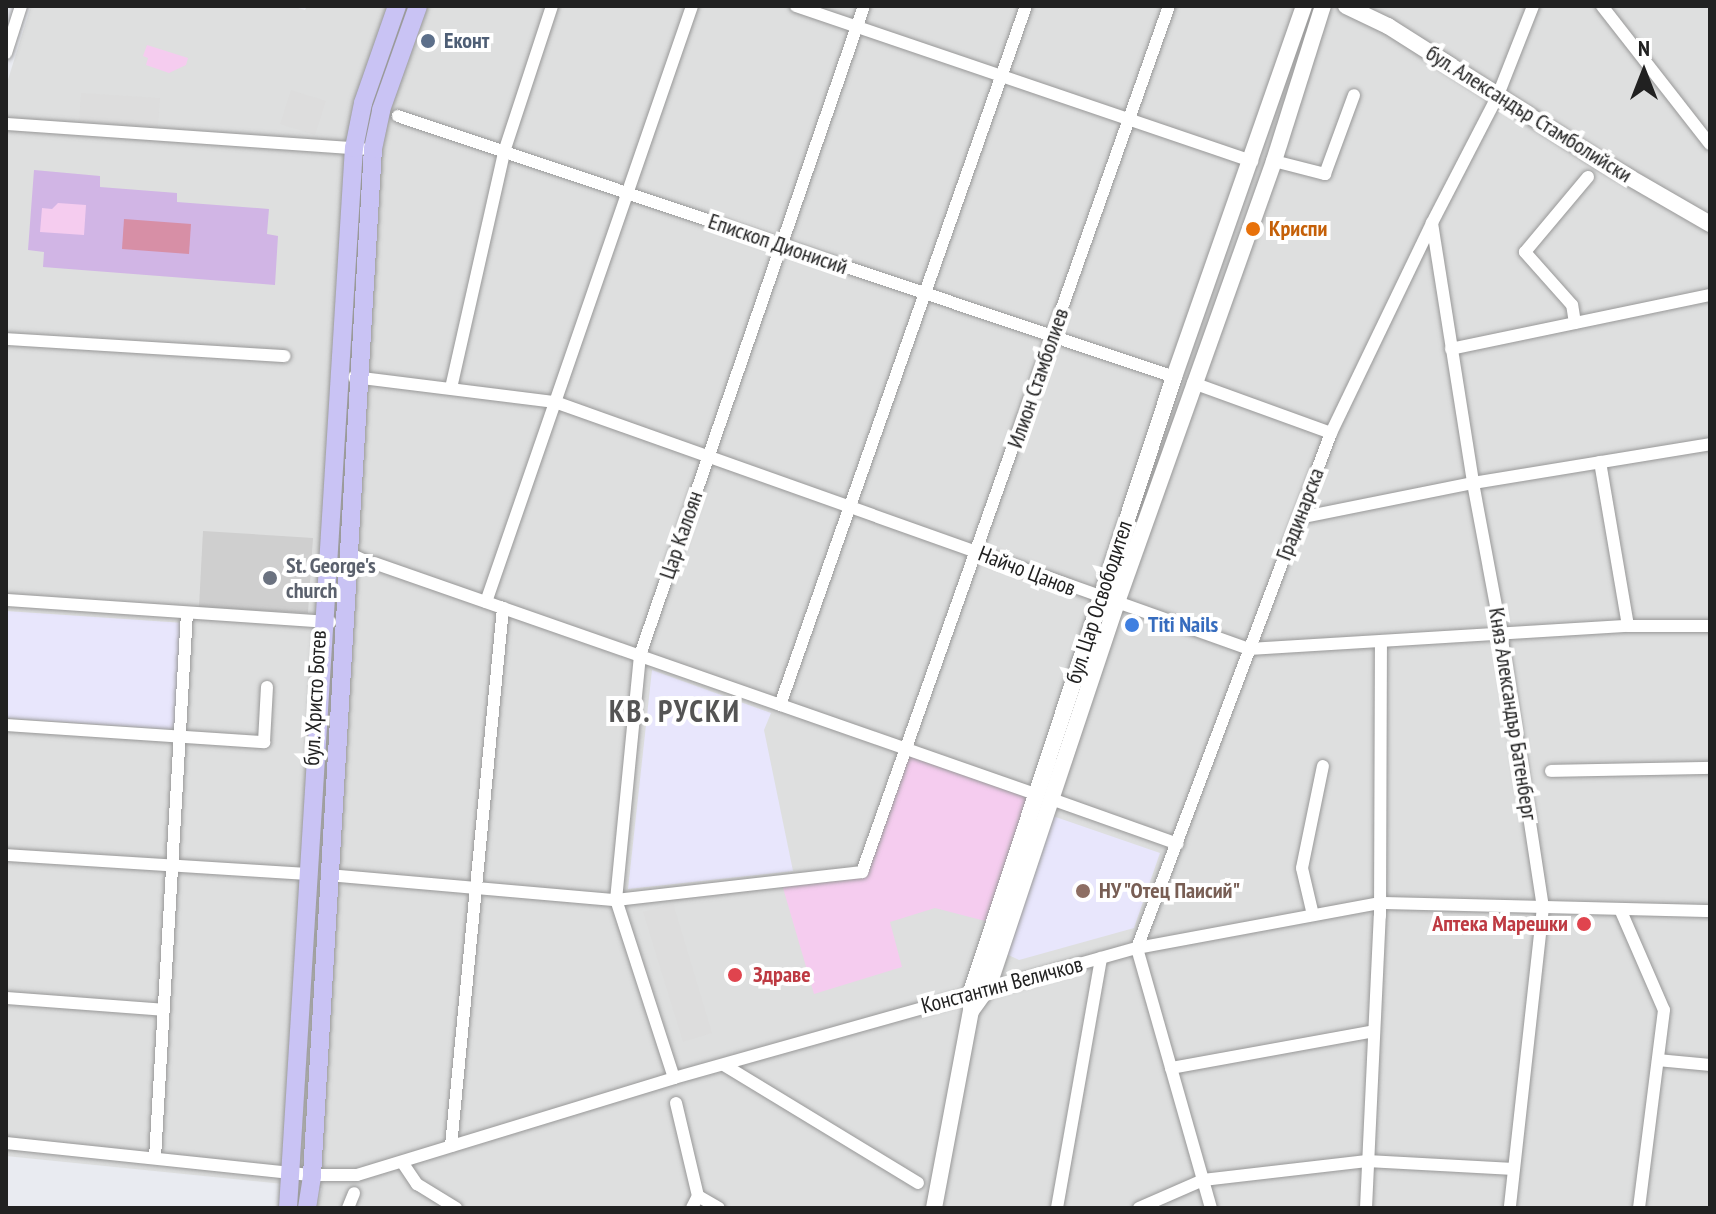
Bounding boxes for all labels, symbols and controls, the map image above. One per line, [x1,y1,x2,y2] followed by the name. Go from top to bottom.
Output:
[444,28,489,54] place label: Еконт
[419,32,437,50] marker: Еконт
[1604,32,1684,112] north arrow
[1638,34,1650,62] text: N
[1420,39,1638,189] street label: бул. Александър Стамболийски
[705,208,851,280] street label: Епископ Дионисий
[1269,216,1327,242] place label: Криспи
[1244,220,1262,238] marker: Криспи
[1002,305,1074,451] street label: Илион Стамболиев
[1270,464,1330,564] street label: Градинарска
[654,488,708,582] street label: Цар Калоян
[1060,517,1138,687] street label: бул. Цар Освободител
[975,540,1079,602] street label: Найчо Цанов
[286,552,377,604] place label: St. George's church
[261,569,279,587] marker: St. George's church
[1483,605,1543,823] street label: Княз Александър Батенберг
[1148,612,1218,638] place label: Titi Nails
[1123,616,1141,634] marker: Titi Nails
[298,629,332,767] street label: бул. Христо Ботев
[608,693,742,729] district label: КВ. РУСКИ
[1099,878,1242,904] place label: НУ "Отец Паисий"
[1074,882,1092,900] marker: НУ "Отец Паисий"
[1432,911,1568,937] place label: Аптека Марешки
[1575,915,1593,933] marker: Аптека Марешки
[918,951,1086,1019] street label: Константин Величков
[753,962,811,988] place label: Здраве
[724,964,746,986] marker: Здраве

